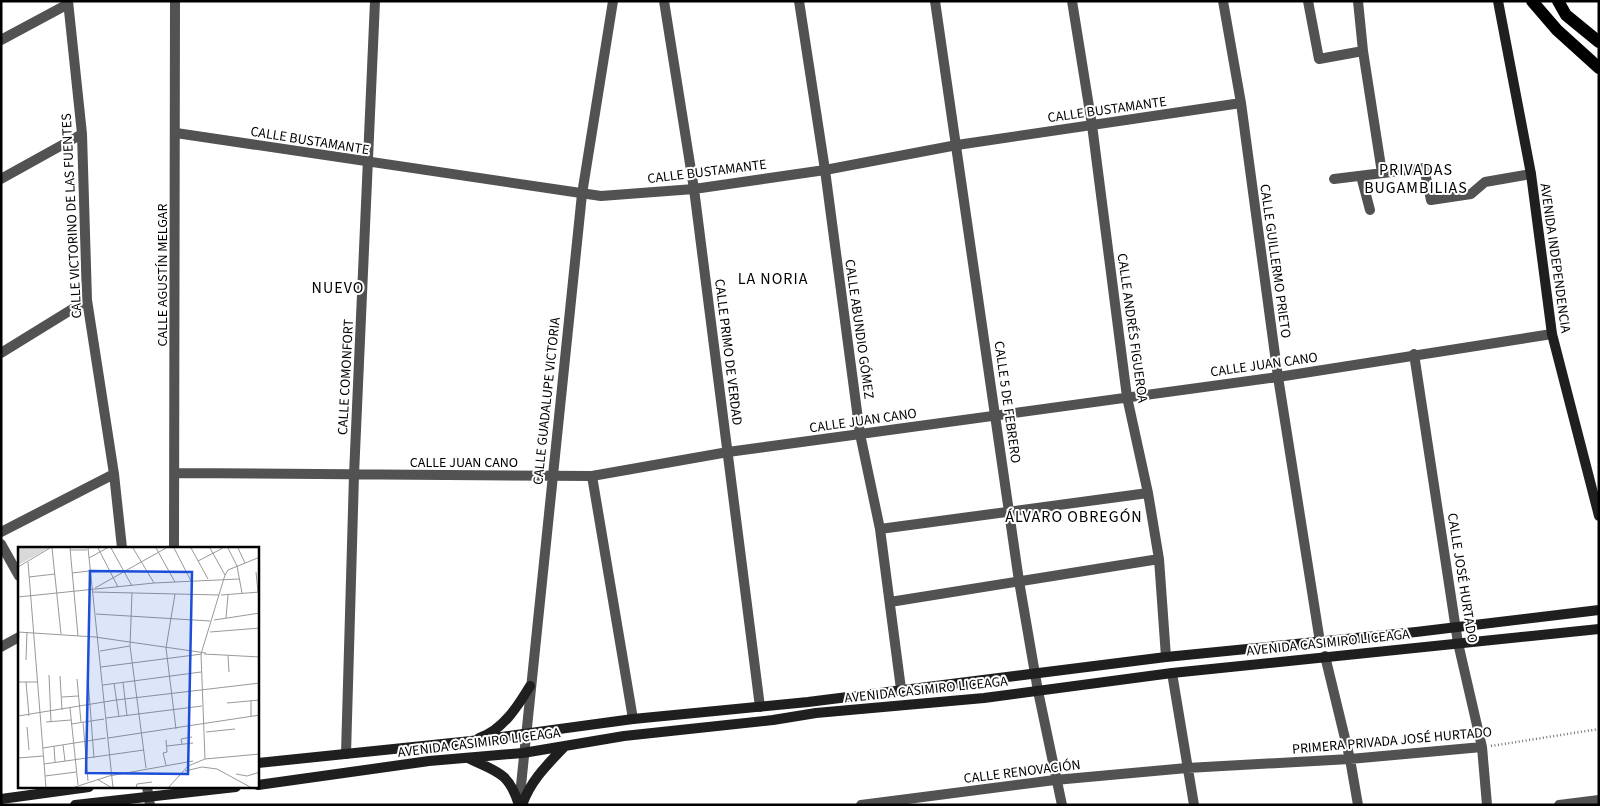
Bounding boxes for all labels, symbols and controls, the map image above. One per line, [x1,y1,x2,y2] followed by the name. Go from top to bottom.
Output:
[1046,92,1168,128] street label: CALLE BUSTAMANTE
[57,113,87,319] street label: CALLE VICTORINO DE LAS FUENTES
[249,122,371,160] street label: CALLE BUSTAMANTE
[646,155,768,189] street label: CALLE BUSTAMANTE
[1364,159,1468,199] district label: PRIVADAS BUGAMBILIAS
[1535,182,1575,335] street label: AVENIDA INDEPENDENCIA
[1254,183,1296,339] street label: CALLE GUILLERMO PRIETO
[153,204,173,346] street label: CALLE AGUSTÍN MELGAR
[1112,252,1152,405] street label: CALLE ANDRÉS FIGUEROA
[839,258,879,400] street label: CALLE ABUNDIO GÓMEZ
[738,268,808,290] district label: LA NORIA
[312,277,364,299] district label: NUEVO
[709,278,747,426] street label: CALLE PRIMO DE VERDAD
[528,316,566,486] street label: CALLE GUADALUPE VICTORIA
[333,318,359,436] street label: CALLE COMONFORT
[989,340,1025,464] street label: CALLE 5 DE FEBRERO
[1209,348,1319,382] street label: CALLE JUAN CANO
[808,404,918,438] street label: CALLE JUAN CANO
[410,453,518,473] street label: CALLE JUAN CANO
[1005,506,1143,528] district label: ÁLVARO OBREGÓN
[1442,512,1482,645] street label: CALLE JOSÉ HURTADO
[18,547,259,788] inset map
[1246,624,1411,662] street label: AVENIDA CASIMIRO LICEAGA
[844,671,1009,709] street label: AVENIDA CASIMIRO LICEAGA
[1291,722,1493,760] street label: PRIMERA PRIVADA JOSÉ HURTADO
[397,723,562,763] street label: AVENIDA CASIMIRO LICEAGA
[963,755,1082,789] street label: CALLE RENOVACIÓN

